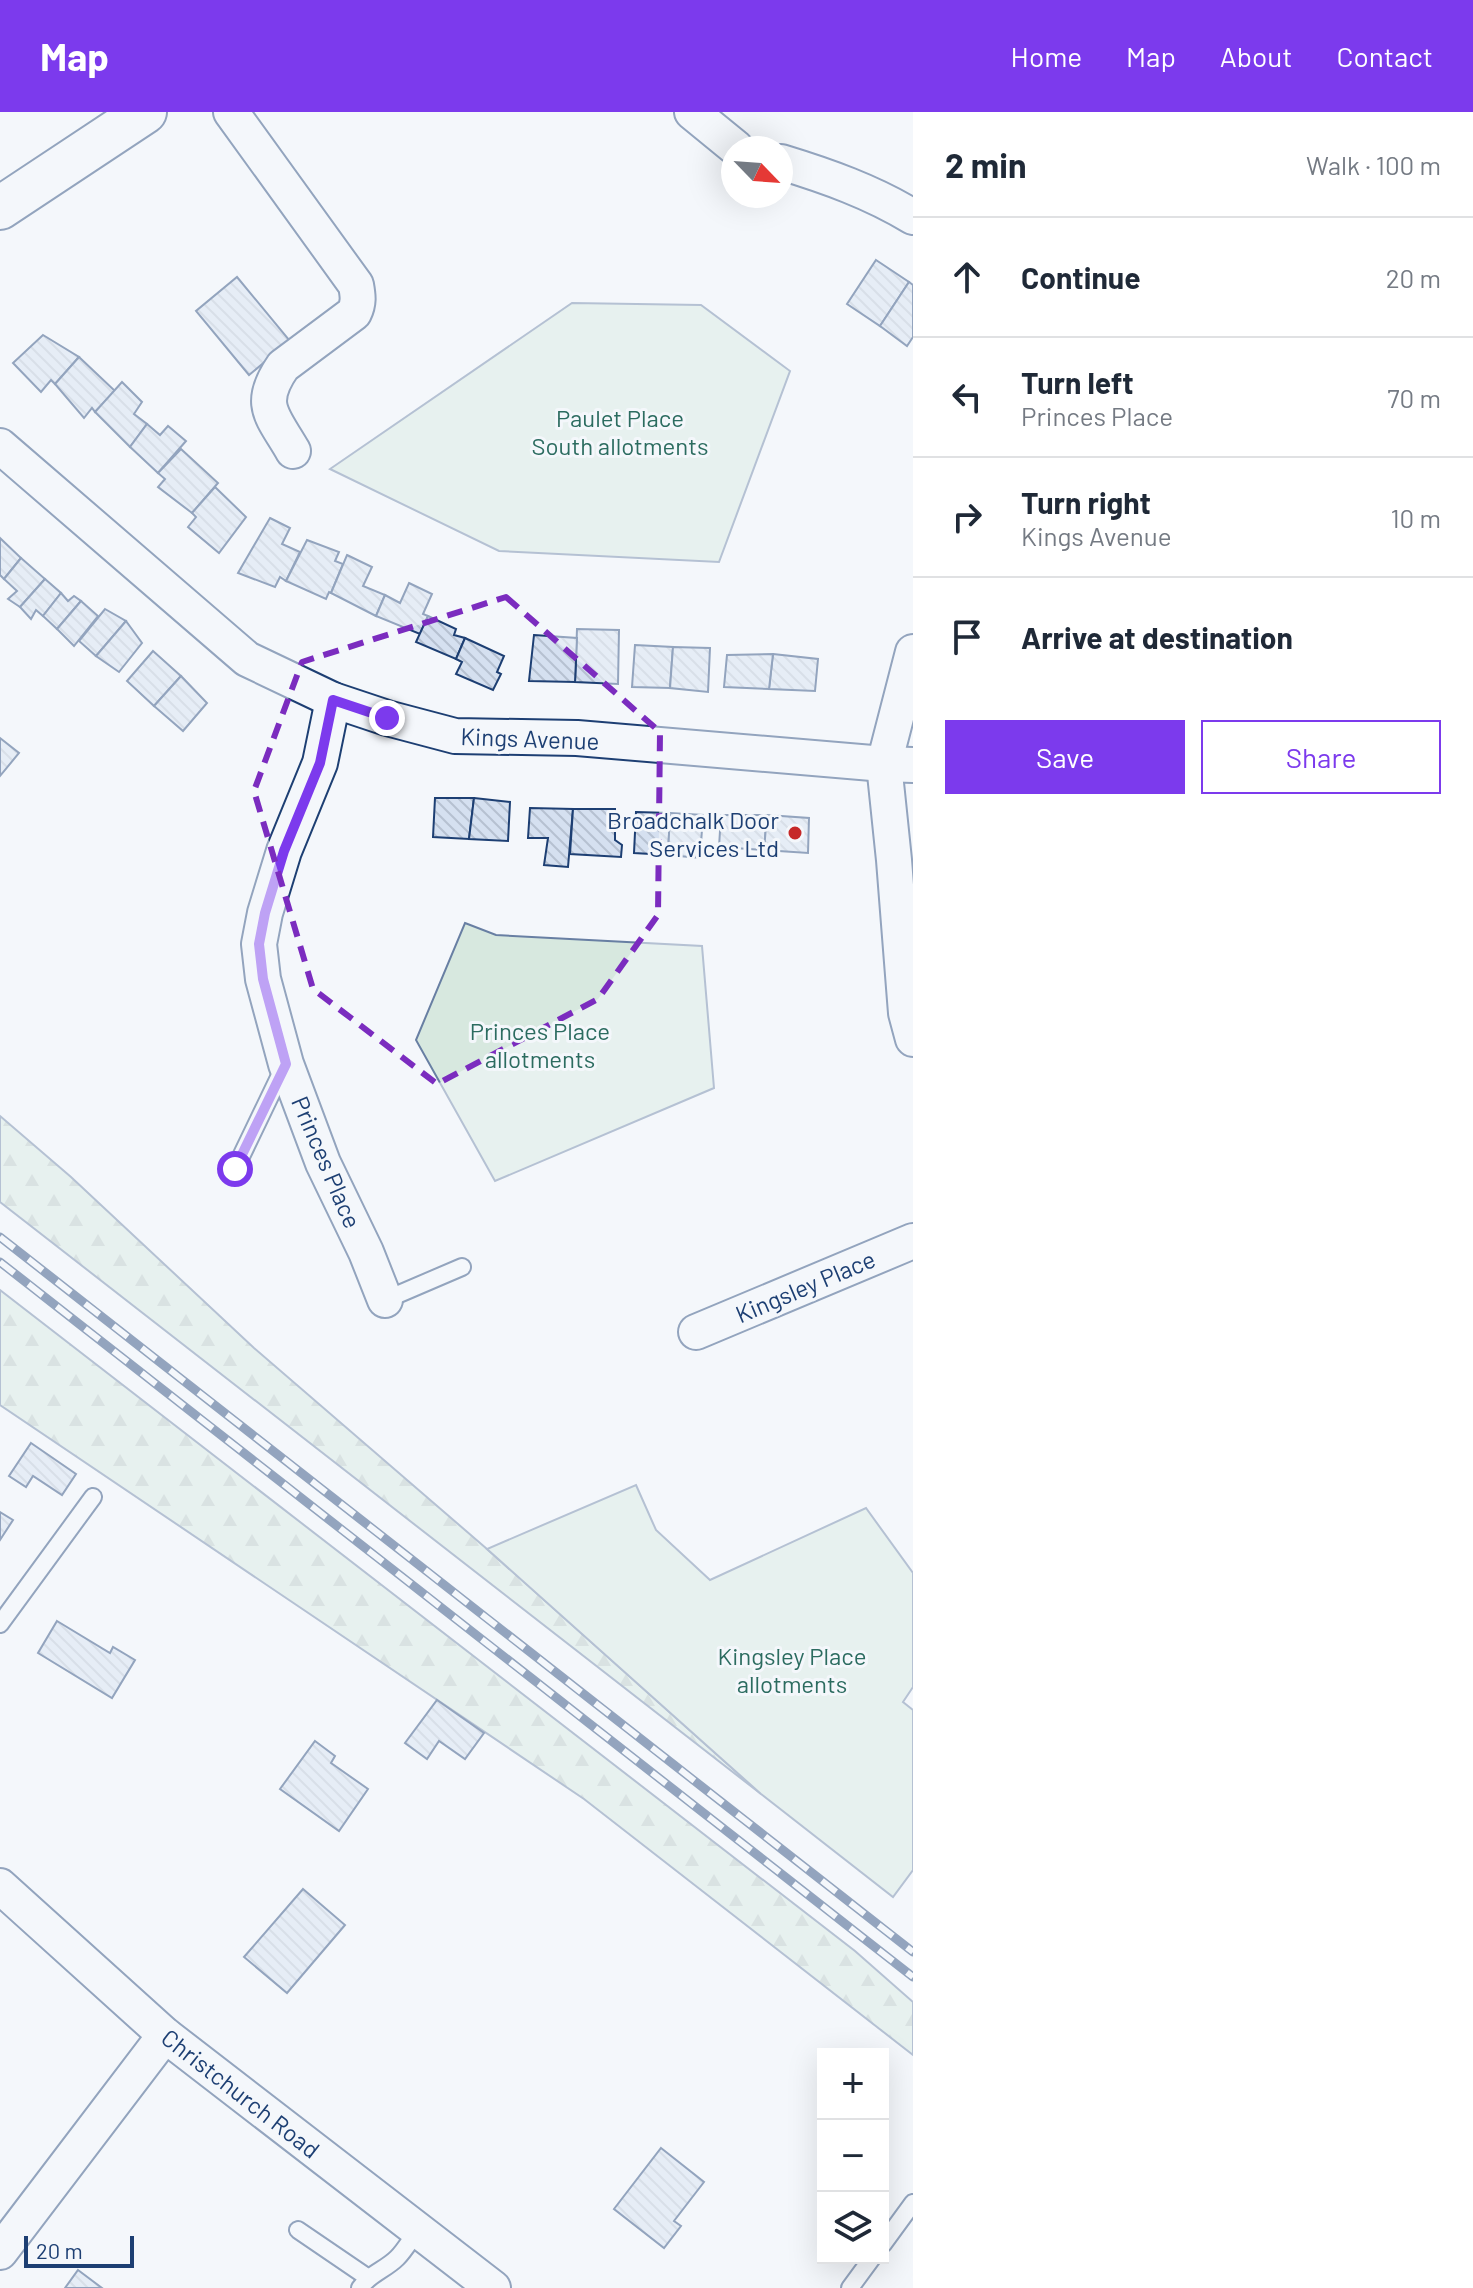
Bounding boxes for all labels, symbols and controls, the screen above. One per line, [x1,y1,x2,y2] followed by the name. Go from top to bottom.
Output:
[40,33,109,79] text: Map
[1011,39,1082,73] text: Home
[1126,39,1176,73] text: Map
[1220,39,1292,73] text: About
[1336,39,1433,73] text: Contact
[721,136,793,208] north arrow
[945,144,1027,185] text: 2 min
[1306,149,1441,180] text: Walk · 100 m
[945,255,989,299] icon: ahead
[1021,259,1141,295] text: Continue
[1386,262,1441,293] text: 20 m
[1021,364,1134,400] text: Turn left
[945,375,989,419] icon: left
[1387,382,1441,413] text: 70 m
[1021,400,1173,431] text: Princes Place
[531,403,709,460] park label: Paulet Place South allotments
[1021,484,1151,520] text: Turn right
[945,495,989,539] icon: right
[1391,502,1441,533] text: 10 m
[1021,520,1172,551] text: Kings Avenue
[945,615,989,659] icon: arrive
[1021,619,1293,655] text: Arrive at destination
[369,700,405,736] route end
[945,720,1185,794] button: Save
[1201,720,1441,794] button: Share
[460,721,600,755] street label: Kings Avenue
[607,805,779,862] place label: Broadchalk Door Services Ltd
[786,824,804,842] marker: Broadchalk Door Services Ltd
[470,1016,610,1073] park label: Princes Place allotments
[286,1092,368,1232] street label: Princes Place
[217,1151,253,1187] route start
[731,1244,879,1328] street label: Kingsley Place
[718,1641,867,1698] park label: Kingsley Place allotments
[156,2022,326,2164] street label: Christchurch Road
[817,2048,889,2264] map controls
[817,2048,889,2120] button: +
[817,2120,889,2192] button: −
[817,2192,889,2264] button: layers
[24,2232,134,2268] scale bar
[36,2237,83,2263] text: 20 m

